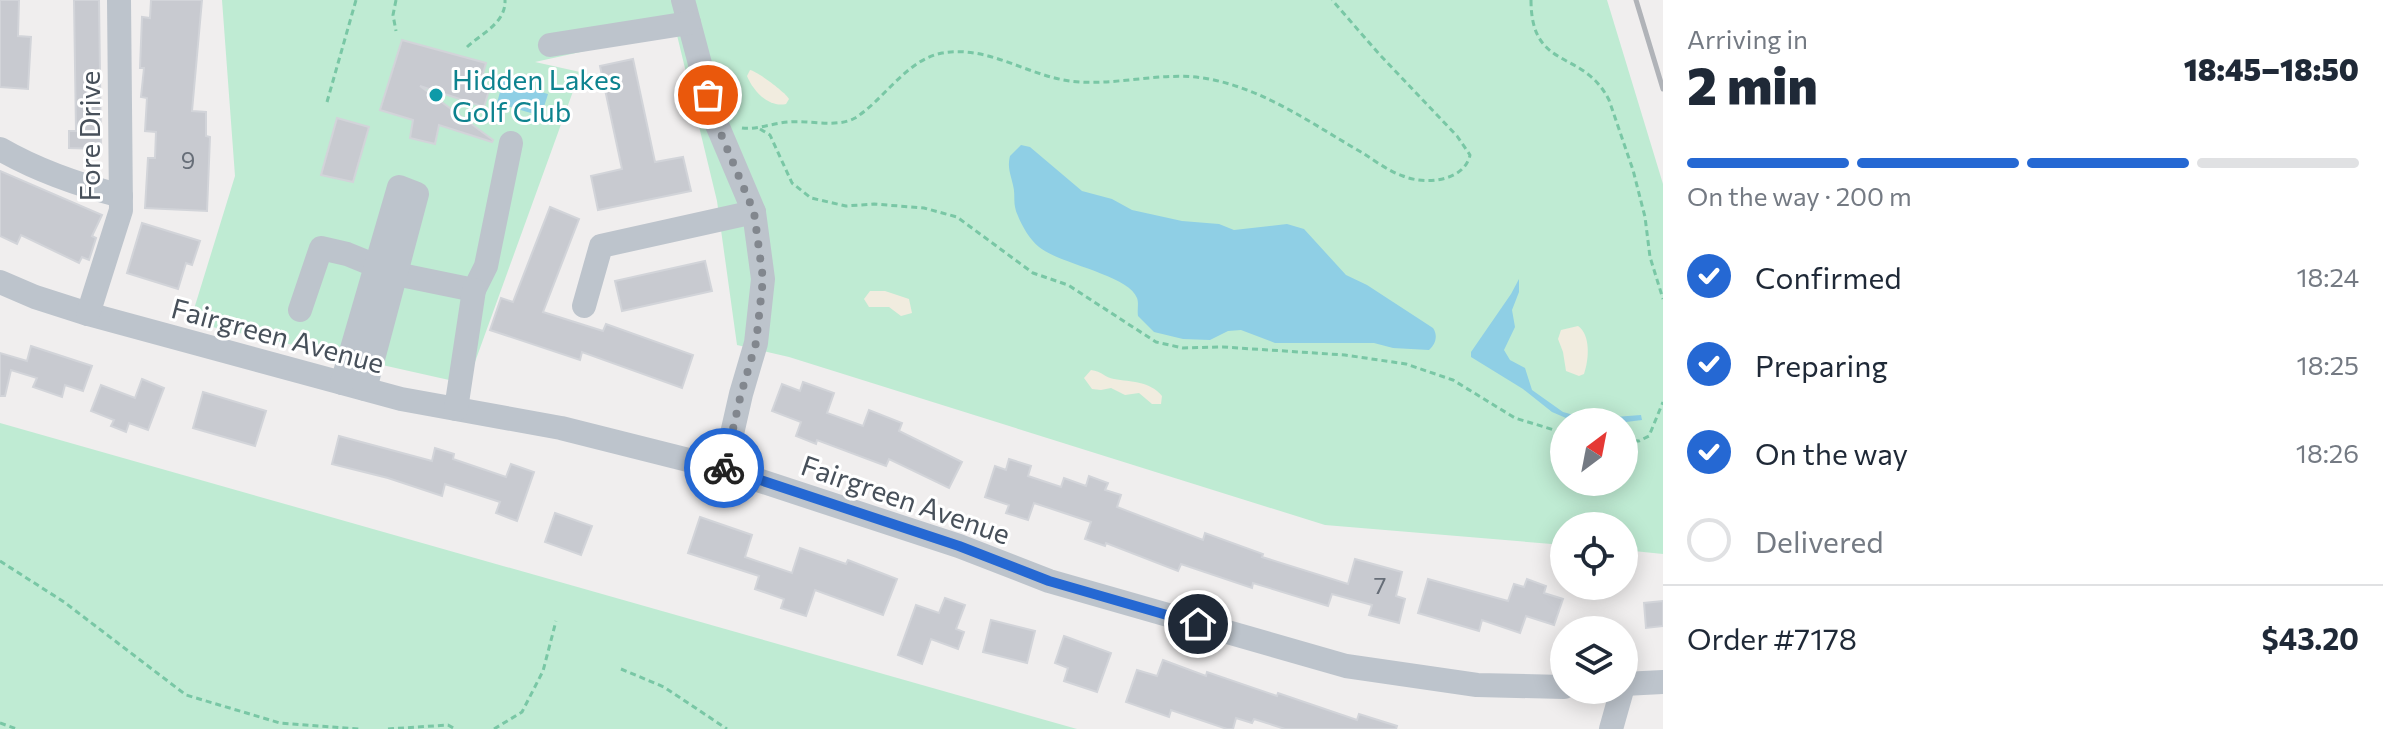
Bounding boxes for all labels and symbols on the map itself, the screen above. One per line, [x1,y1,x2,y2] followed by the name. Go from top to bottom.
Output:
[674,61,742,129] pin
[452,62,621,128] place label: Hidden Lakes Golf Club
[72,71,106,201] street label: Fore Drive
[427,86,445,104] marker: Hidden Lakes Golf Club
[181,145,195,174] house number: 9
[168,290,388,380] street label: Fairgreen Avenue
[1550,408,1638,496] north arrow
[684,428,764,508] courier
[797,447,1015,551] street label: Fairgreen Avenue
[1374,570,1386,599] house number: 7
[1164,590,1232,658] pin

